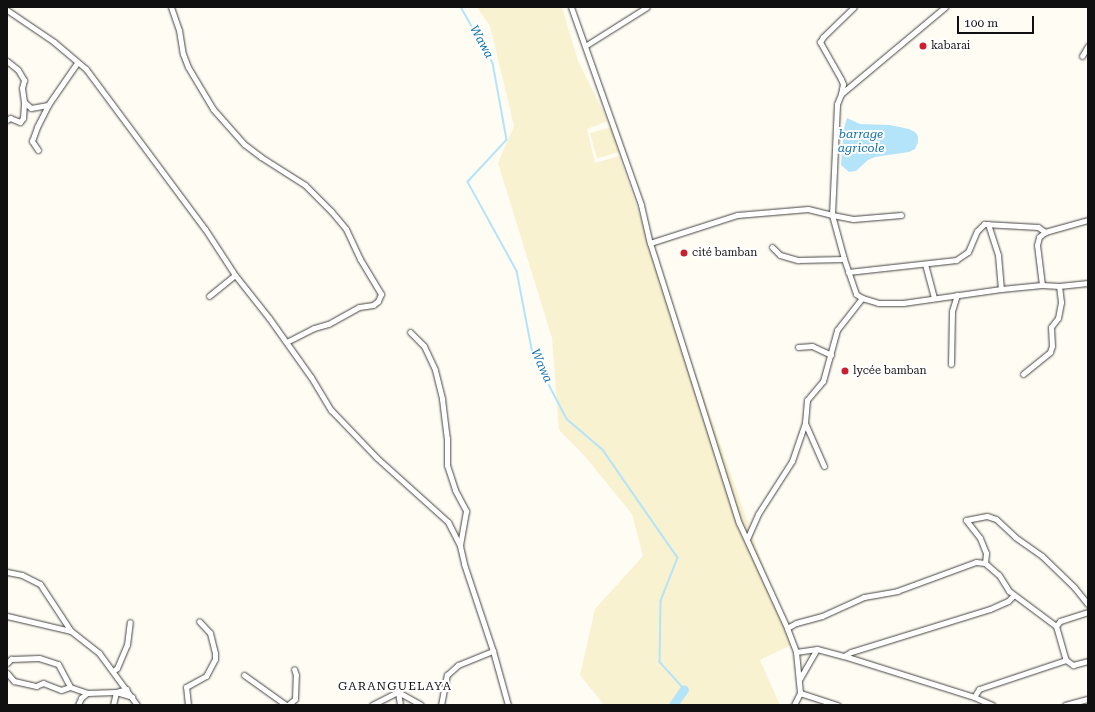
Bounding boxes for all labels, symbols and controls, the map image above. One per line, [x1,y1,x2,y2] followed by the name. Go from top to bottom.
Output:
[959,8,1036,34] scale bar
[964,16,998,30] text: 100 m
[466,23,496,61] water label: Wawa
[931,39,970,53] place label: kabarai
[918,41,928,51] marker: kabarai
[838,128,884,156] water label: barrage agricole
[692,246,757,260] place label: cité bamban
[679,248,689,258] marker: cité bamban
[527,347,555,385] water label: Wawa
[853,364,927,378] place label: lycée bamban
[840,366,850,376] marker: lycée bamban
[338,680,452,694] district label: GARANGUELAYA

